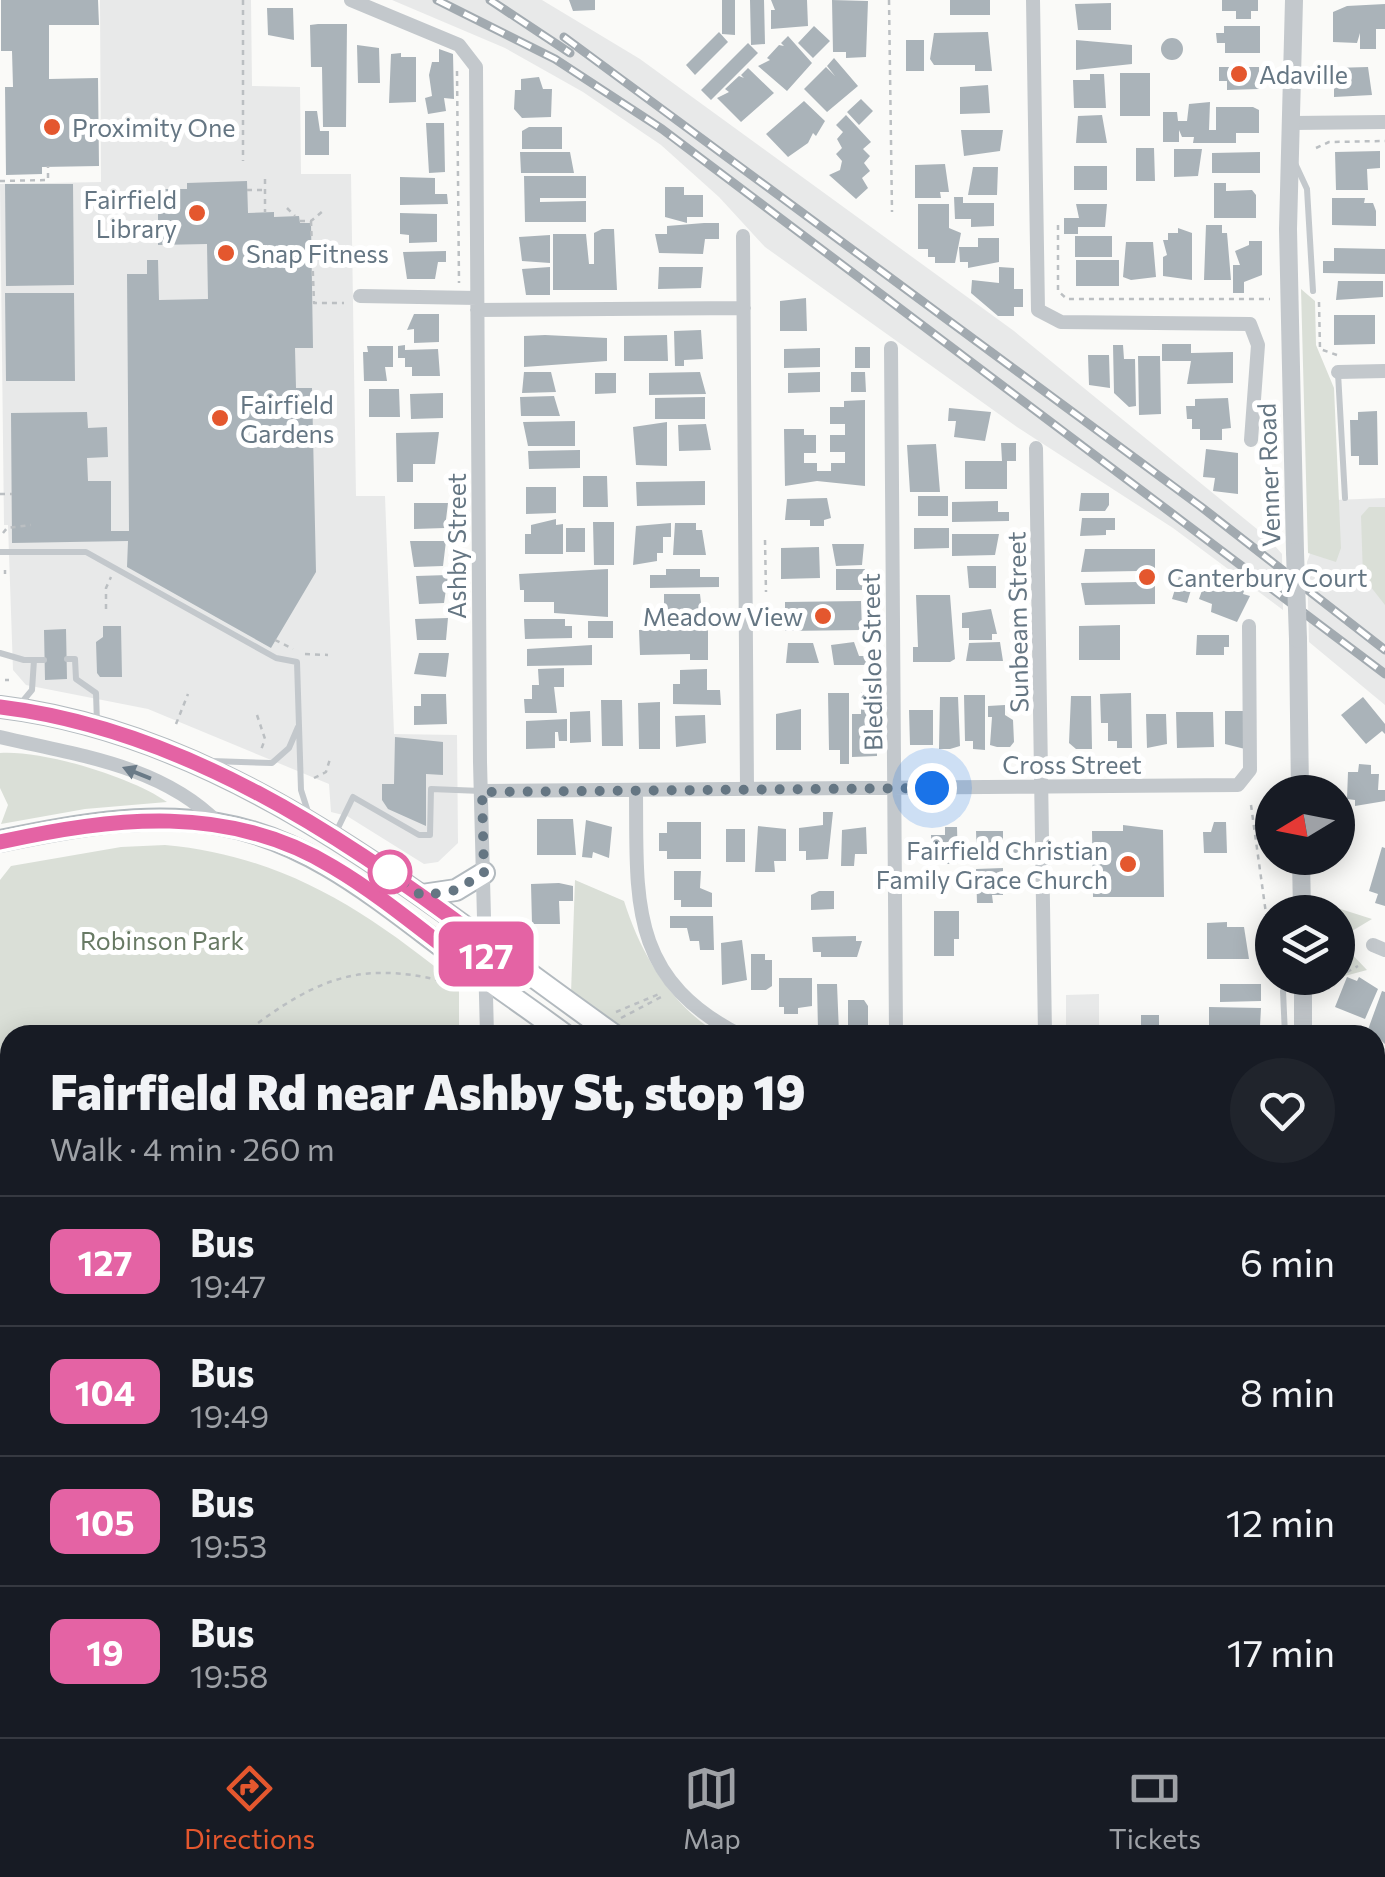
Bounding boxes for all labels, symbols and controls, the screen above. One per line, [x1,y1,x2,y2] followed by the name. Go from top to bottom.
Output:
[1259,59,1348,89] place label: Adaville
[1228,63,1250,85] marker: Adaville
[72,112,236,142] place label: Proximity One
[41,116,63,138] marker: Proximity One
[83,184,177,243] place label: Fairfield Library
[186,202,208,224] marker: Fairfield Library
[246,238,389,268] place label: Snap Fitness
[215,242,237,264] marker: Snap Fitness
[240,389,334,448] place label: Fairfield Gardens
[1251,403,1285,547] street label: Venner Road
[209,407,231,429] marker: Fairfield Gardens
[441,473,471,619] street label: Ashby Street
[1000,531,1034,713] street label: Sunbeam Street
[1167,562,1368,592] place label: Canterbury Court
[1136,566,1158,588] marker: Canterbury Court
[854,573,888,751] street label: Bledisloe Street
[643,601,803,631] place label: Meadow View
[812,605,834,627] marker: Meadow View
[1002,749,1142,779] street label: Cross Street
[907,763,957,813] your location
[122,765,152,781] one-way arrow
[1255,775,1355,875] north arrow
[1255,775,1355,995] map controls
[876,835,1108,894] place label: Fairfield Christian Family Grace Church
[369,851,411,893] unlabelled marker
[1117,853,1139,875] marker: Fairfield Christian Family Grace Church
[1255,895,1355,995] button: layers
[428,922,544,986] line badge: 127
[80,925,245,955] park label: Robinson Park
[459,933,513,976] text: 127
[1230,1058,1335,1163] button: heart
[50,1061,806,1120] text: Fairfield Rd near Ashby St, stop 19
[50,1128,335,1168] text: Walk · 4 min · 260 m
[190,1218,255,1265] text: Bus
[1240,1238,1335,1285] text: 6 min
[78,1240,132,1283] text: 127
[190,1265,266,1305] text: 19:47
[190,1348,255,1395] text: Bus
[1240,1368,1335,1415] text: 8 min
[75,1370,135,1413] text: 104
[190,1395,269,1435] text: 19:49
[190,1478,255,1525] text: Bus
[1226,1498,1335,1545] text: 12 min
[75,1500,135,1543] text: 105
[190,1525,267,1565] text: 19:53
[190,1608,255,1655] text: Bus
[1227,1628,1335,1675] text: 17 min
[86,1630,124,1673] text: 19
[190,1655,268,1695] text: 19:58
[184,1761,315,1855] tab: Directions
[683,1761,741,1855] tab: Map
[1109,1761,1201,1855] tab: Tickets

